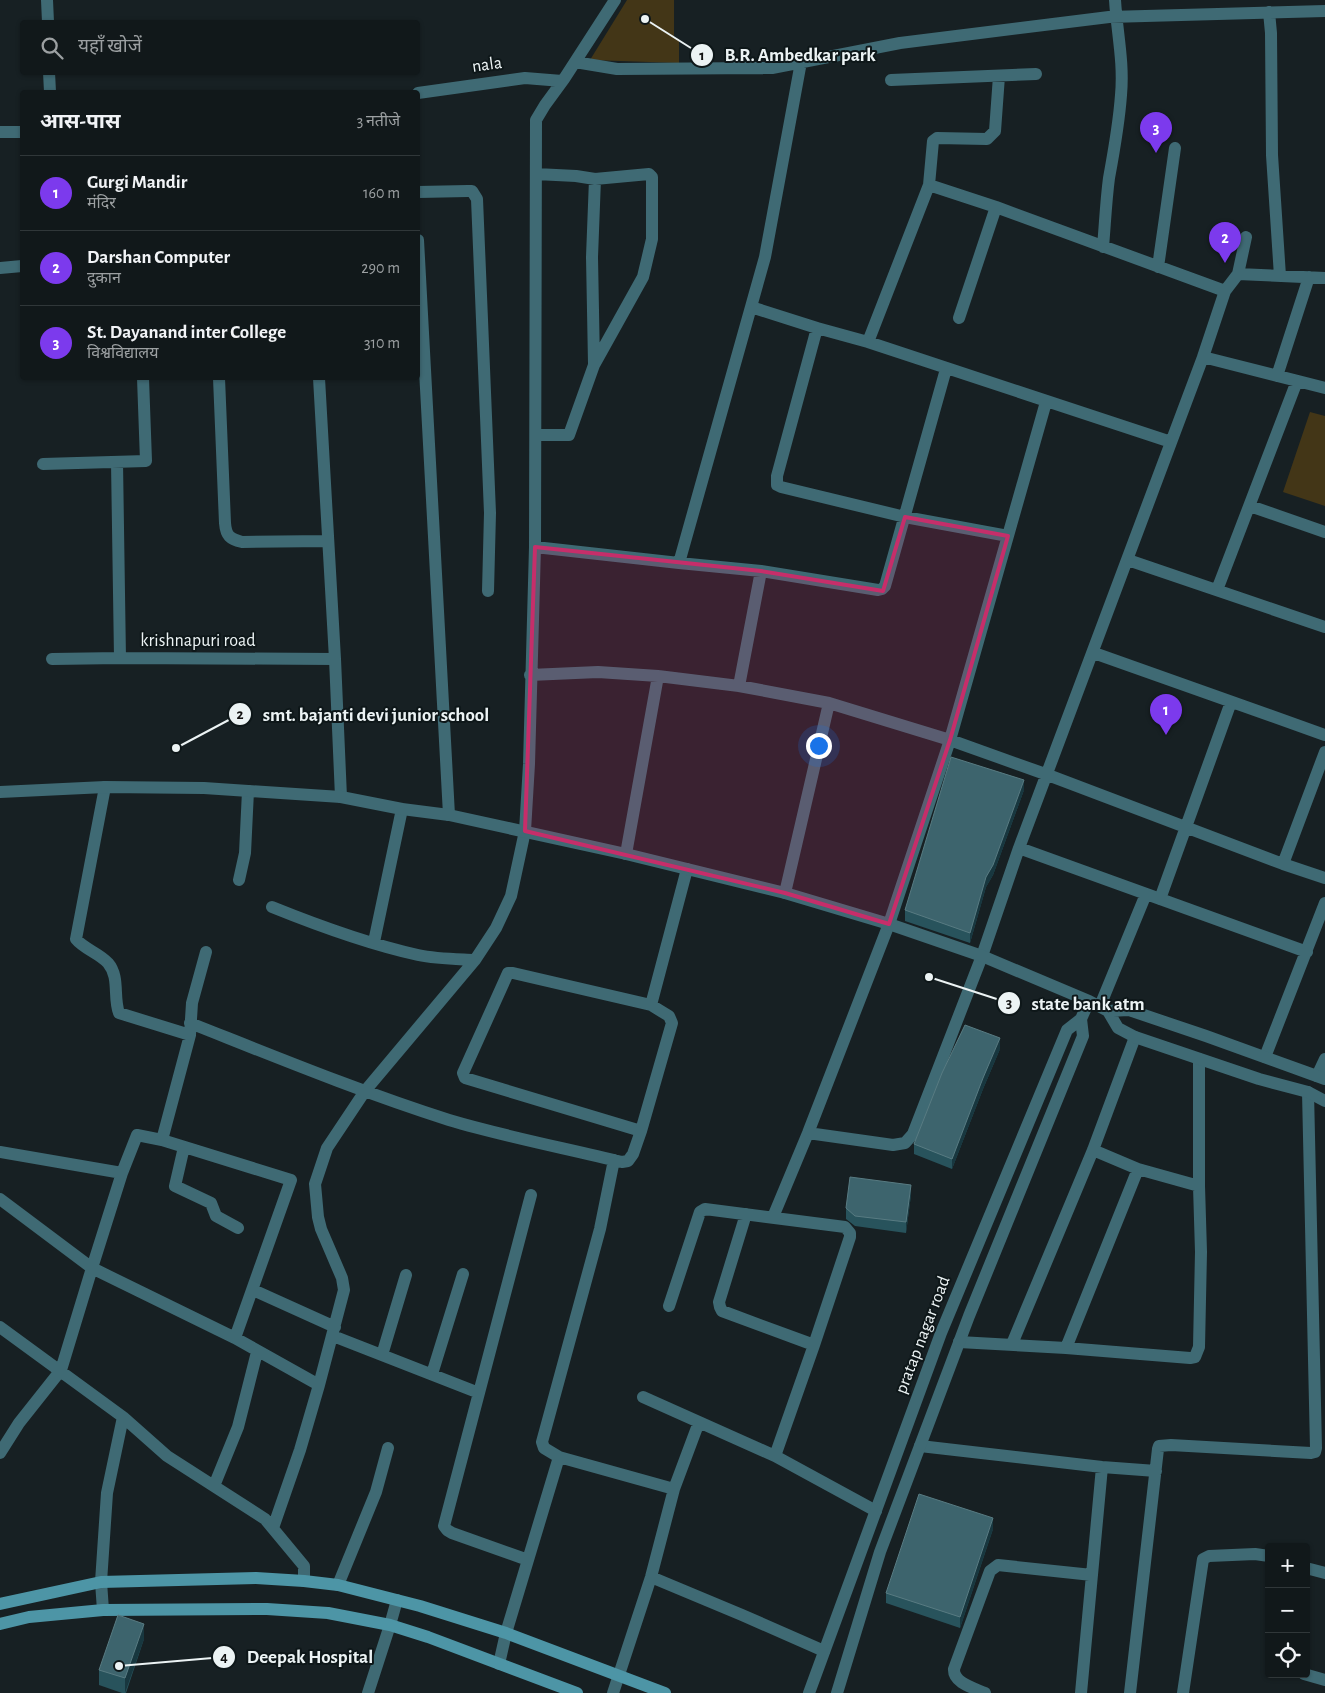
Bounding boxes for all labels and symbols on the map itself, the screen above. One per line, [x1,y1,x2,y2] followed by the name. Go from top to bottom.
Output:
[689,38,885,72] callout: B.R. Ambedkar park
[724,46,876,65] text: B.R. Ambedkar park
[699,48,705,63] text: 1
[471,54,503,76] street label: nala
[1140,112,1172,153] pin: 3
[1209,222,1241,263] pin: 2
[140,632,256,650] street label: krishnapuri road
[1150,694,1182,735] pin: 1
[228,697,499,731] callout: smt. bajanti devi junior school
[263,706,489,725] text: smt. bajanti devi junior school
[236,707,244,722] text: 2
[806,733,832,759] your location
[996,986,1155,1020] callout: state bank atm
[1031,995,1145,1014] text: state bank atm
[1006,996,1012,1011] text: 3
[892,1274,954,1396] street label: pratap nagar road
[211,1640,383,1674] callout: Deepak Hospital
[247,1648,373,1667] text: Deepak Hospital
[220,1650,228,1665] text: 4

